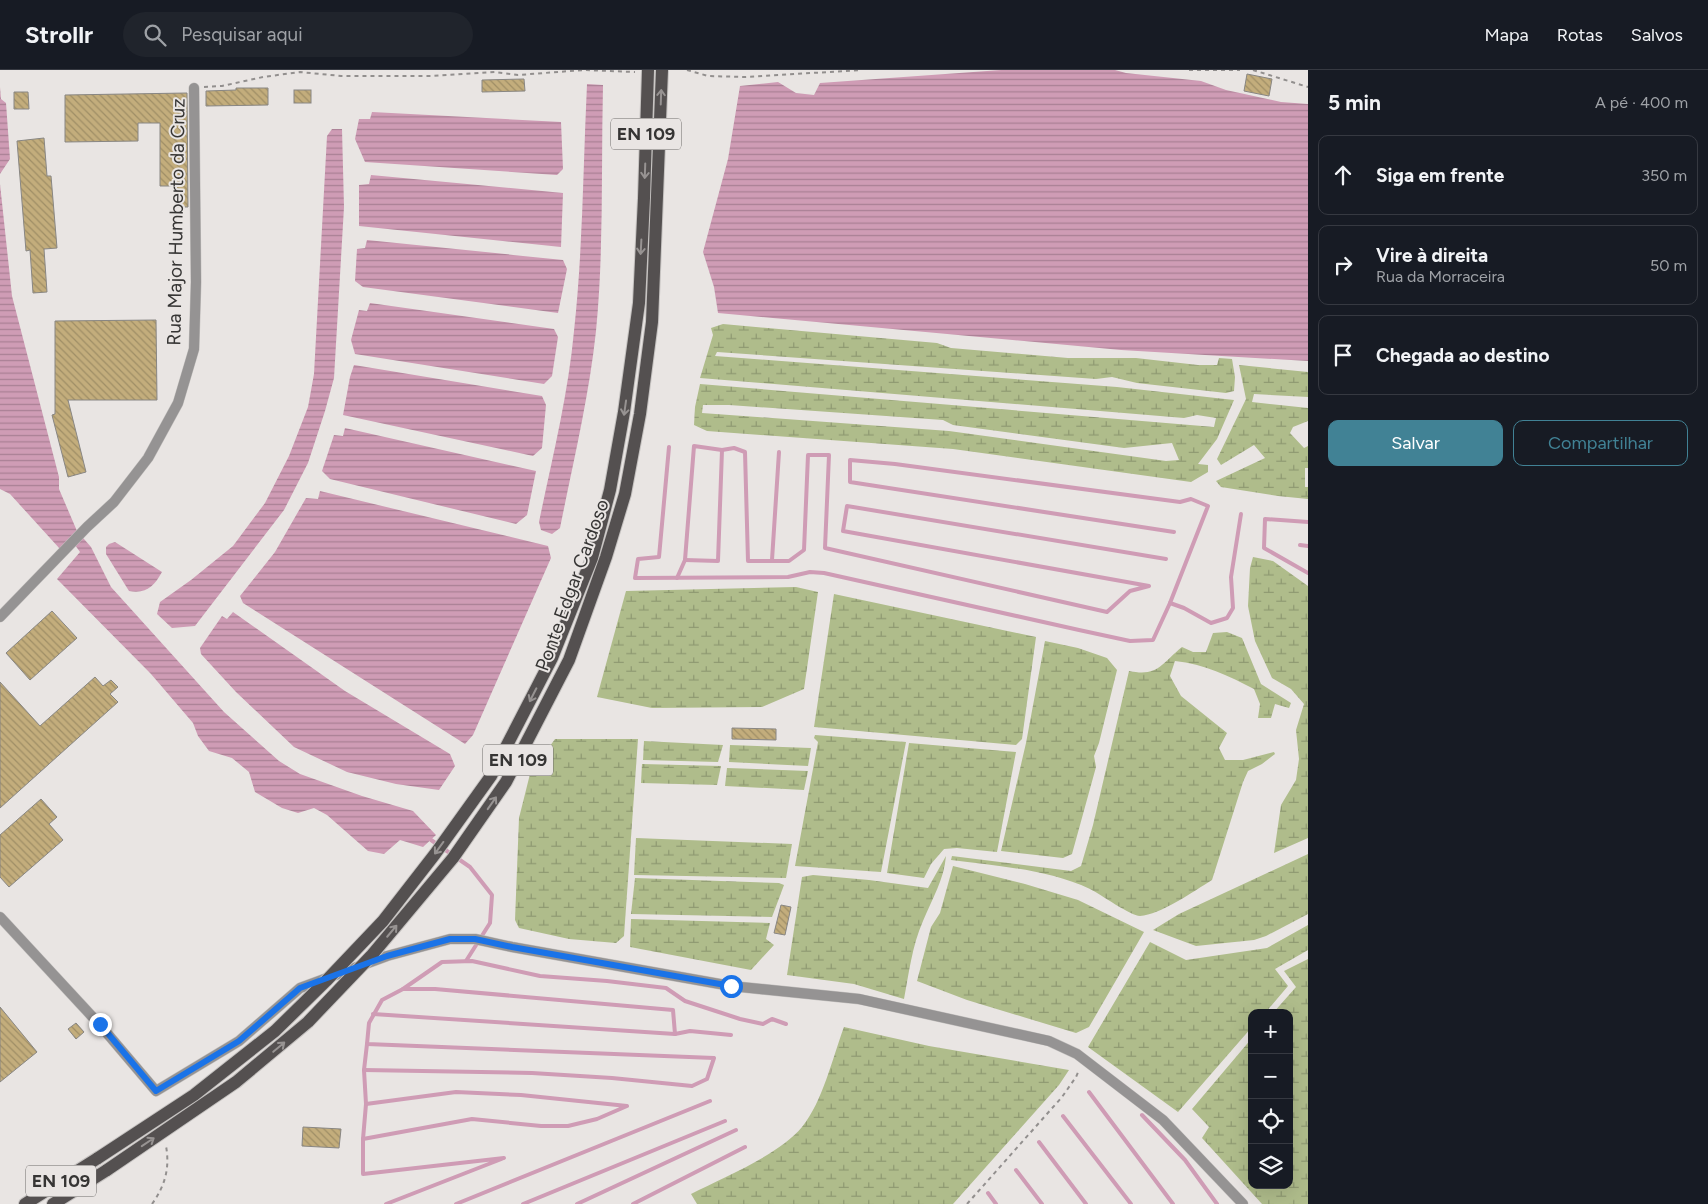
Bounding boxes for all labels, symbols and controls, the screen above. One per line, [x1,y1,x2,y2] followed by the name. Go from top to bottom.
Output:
[123,12,473,57] search box
[25,20,93,49] text: Strollr
[141,21,169,49] icon: search
[181,23,303,46] text: Pesquisar aqui
[1485,24,1529,46] text: Mapa
[1557,24,1603,46] text: Rotas
[1631,24,1683,46] text: Salvos
[657,89,666,105] one-way arrow
[1328,90,1381,115] text: 5 min
[1595,93,1688,112] text: A pé · 400 m
[162,98,190,346] street label: Rua Major Humberto da Cruz
[611,119,681,150] road number: EN 109
[1329,161,1357,189] icon: ahead
[640,162,650,179] one-way arrow
[1376,164,1504,187] text: Siga em frente
[1641,166,1687,185] text: 350 m
[637,239,646,255] one-way arrow
[1376,244,1488,267] text: Vire à direita
[1329,251,1357,279] icon: right
[1650,256,1687,275] text: 50 m
[1376,267,1505,286] text: Rua da Morraceira
[1329,341,1357,369] icon: arrive
[1376,344,1549,367] text: Chegada ao destino
[619,400,629,416] one-way arrow
[1328,420,1503,466] button: Salvar
[1513,420,1688,466] button: Compartilhar
[530,496,614,674] street label: Ponte Edgar Cardoso
[528,687,537,702] one-way arrow
[483,744,553,776] road number: EN 109
[487,796,497,810] one-way arrow
[434,841,444,855] one-way arrow
[387,925,398,938] one-way arrow
[720,975,743,998] route start
[1248,1009,1293,1189] map controls
[1248,1009,1293,1054] button: +
[89,1013,112,1036] route end
[272,1041,285,1052] one-way arrow
[1248,1054,1293,1099] button: −
[1248,1099,1293,1144] button: locate
[140,1137,154,1147] one-way arrow
[1248,1144,1293,1189] button: layers
[26,1166,96,1196] road number: EN 109

